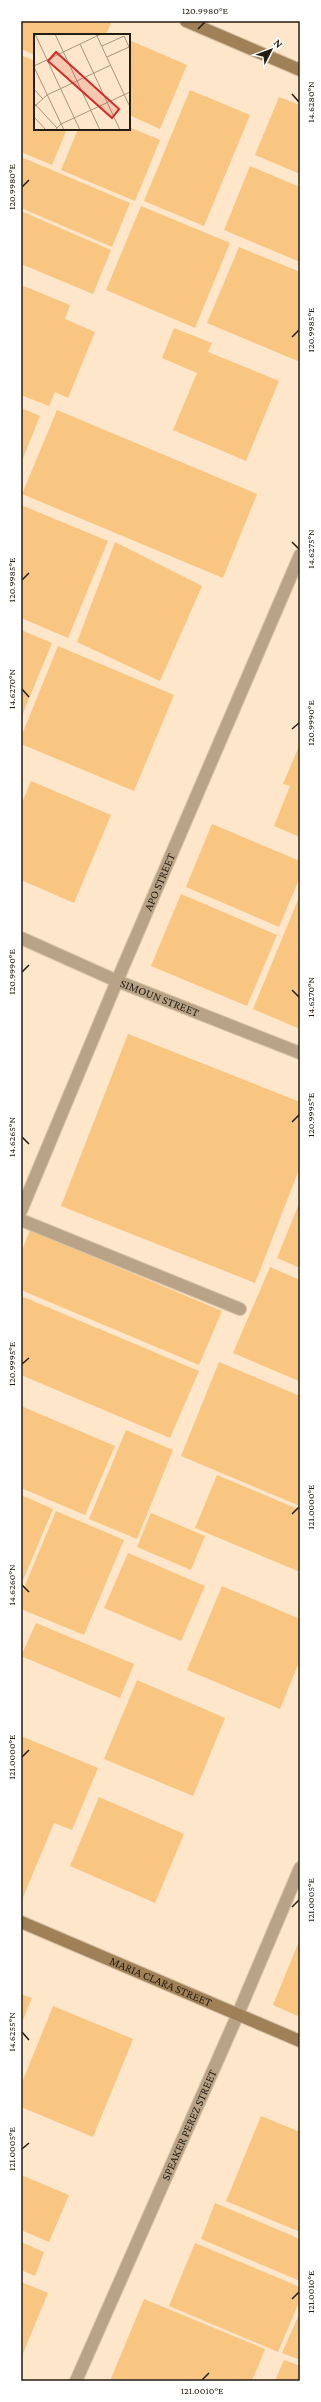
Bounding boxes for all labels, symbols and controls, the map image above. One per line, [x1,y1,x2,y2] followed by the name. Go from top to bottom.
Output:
[182,5,229,16] text: 120.9980°E
[251,30,291,70] north arrow
[34,34,130,130] inset map
[271,37,286,50] text: N
[305,81,316,123] text: 14.6280°N
[6,163,17,210] text: 120.9980°E
[305,307,316,352] text: 120.9985°E
[305,529,316,569] text: 14.6275°N
[6,557,17,602] text: 120.9985°E
[6,668,17,709] text: 14.6270°N
[305,700,316,746] text: 120.9990°E
[141,851,178,913] street label: APO STREET
[6,949,17,995] text: 120.9990°E
[118,976,201,1020] street label: SIMOUN STREET
[305,976,316,1017] text: 14.6270°N
[305,1092,316,1137] text: 120.9995°E
[6,1117,17,1157] text: 14.6265°N
[6,1341,17,1386] text: 120.9995°E
[305,1484,316,1530] text: 121.0000°E
[6,1564,17,1606] text: 14.6260°N
[6,1734,17,1780] text: 121.0000°E
[305,1877,316,1922] text: 121.0005°E
[108,1954,214,2010] street label: MARIA CLARA STREET
[6,2012,17,2052] text: 14.6255°N
[158,2067,220,2182] street label: SPEAKER PEREZ STREET
[6,2126,17,2171] text: 121.0005°E
[305,2270,316,2313] text: 121.0010°E
[181,2385,224,2396] text: 121.0010°E

